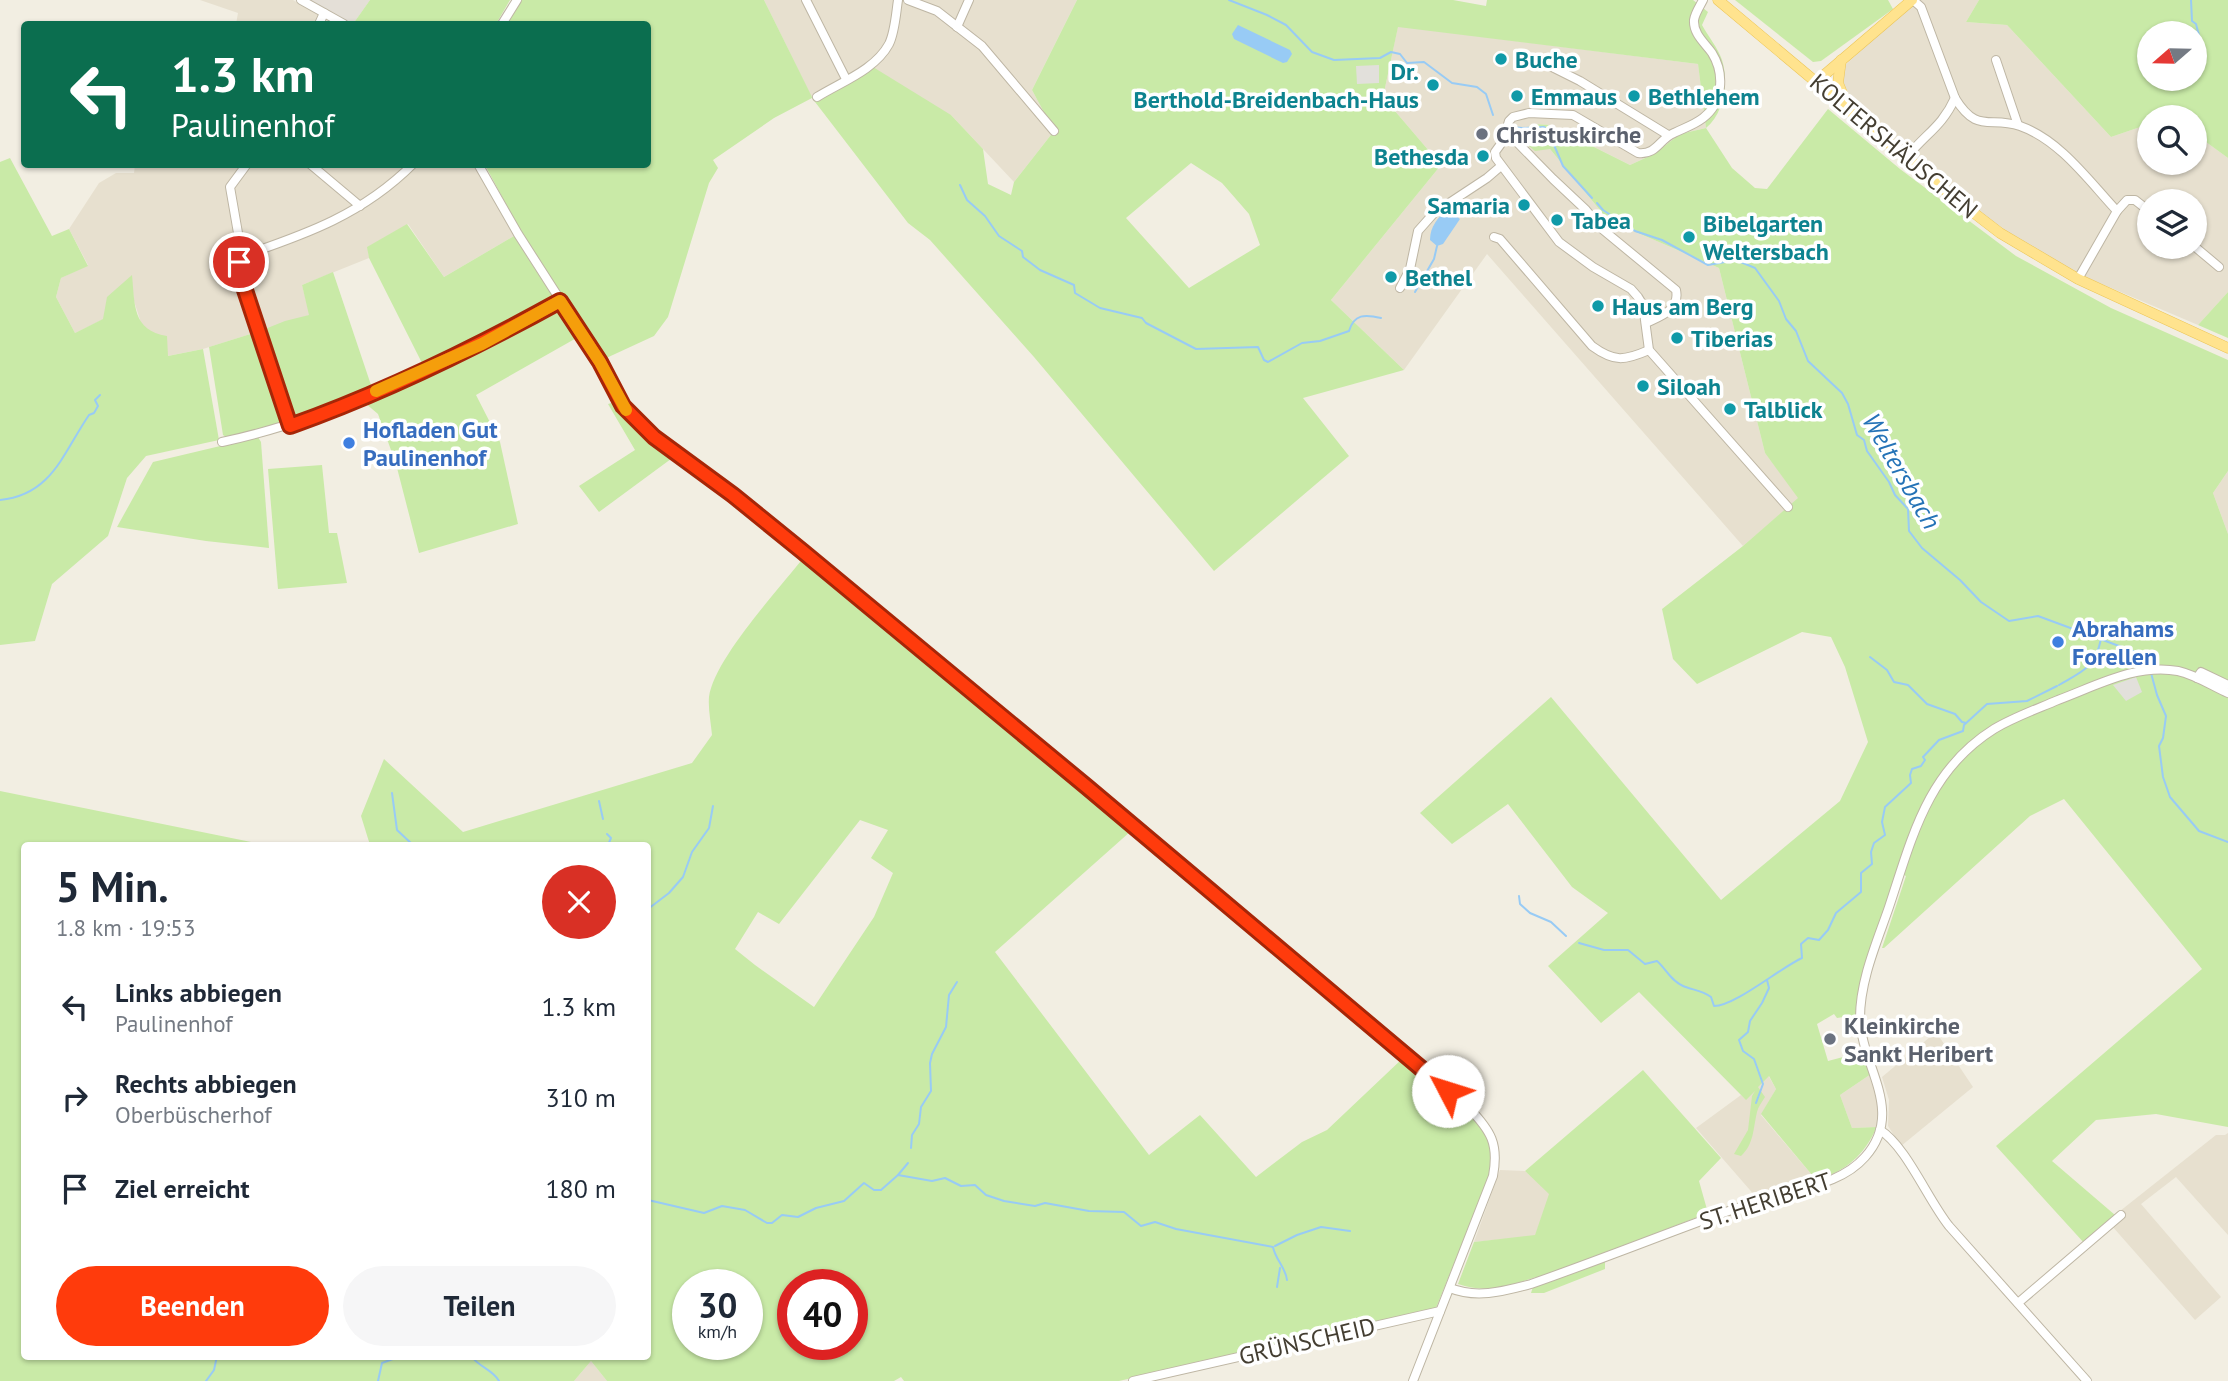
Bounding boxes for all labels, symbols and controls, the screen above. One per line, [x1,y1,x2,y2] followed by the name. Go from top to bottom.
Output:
[2137,21,2207,91] north arrow
[2137,21,2207,259] map controls
[171,42,315,106] text: 1.3 km
[1515,44,1578,75] place label: Buche
[56,49,147,140] icon: left
[1493,51,1509,67] marker: Buche
[1134,56,1419,115] place label: Dr. Berthold-Breidenbach-Haus
[1804,67,1984,225] street label: KOLTERSHÄUSCHEN
[1425,77,1441,93] marker: Dr. Berthold-Breidenbach-Haus
[1531,81,1617,112] place label: Emmaus
[1648,81,1760,112] place label: Bethlehem
[1509,88,1525,104] marker: Emmaus
[1626,88,1642,104] marker: Bethlehem
[171,104,335,146] text: Paulinenhof
[2137,105,2207,175] button: search
[1496,119,1641,150] place label: Christuskirche
[1474,126,1490,142] marker: Christuskirche
[1374,141,1469,172] place label: Bethesda
[1475,148,1491,164] marker: Bethesda
[2137,189,2207,259] button: layers
[1427,190,1510,221] place label: Samaria
[1516,197,1532,213] marker: Samaria
[1571,205,1631,236] place label: Tabea
[1703,208,1829,267] place label: Bibelgarten Weltersbach
[1549,212,1565,228] marker: Tabea
[1681,229,1697,245] marker: Bibelgarten Weltersbach
[209,232,269,292] pin
[220,243,258,281] icon: arrive
[1405,262,1473,293] place label: Bethel
[1383,269,1399,285] marker: Bethel
[1612,291,1754,322] place label: Haus am Berg
[1590,298,1606,314] marker: Haus am Berg
[1691,323,1773,354] place label: Tiberias
[1669,330,1685,346] marker: Tiberias
[1657,371,1721,402] place label: Siloah
[1635,378,1651,394] marker: Siloah
[1744,394,1823,425] place label: Talblick
[1722,401,1738,417] marker: Talblick
[1856,407,1948,535] water label: Weltersbach
[363,414,498,473] place label: Hofladen Gut Paulinenhof
[341,435,357,451] marker: Hofladen Gut Paulinenhof
[2072,613,2174,672] place label: Abrahams Forellen
[2050,634,2066,650] marker: Abrahams Forellen
[56,859,169,914] text: 5 Min.
[542,865,616,939] button: close
[56,913,195,942] text: 1.8 km · 19:53
[115,976,282,1009] text: Links abbiegen
[56,988,94,1026] icon: left
[542,990,616,1023] text: 1.3 km
[115,1009,233,1038] text: Paulinenhof
[1844,1010,1994,1069] place label: Kleinkirche Sankt Heribert
[1822,1031,1838,1047] marker: Kleinkirche Sankt Heribert
[1411,1054,1485,1128] position arrow
[115,1067,297,1100] text: Rechts abbiegen
[56,1079,94,1117] icon: right
[545,1081,616,1114] text: 310 m
[115,1100,272,1129] text: Oberbüscherhof
[1695,1165,1835,1237] street label: ST. HERIBERT
[56,1170,94,1208] icon: arrive
[115,1172,250,1205] text: Ziel erreicht
[545,1172,616,1205] text: 180 m
[56,1266,329,1346] button: Beenden
[343,1266,616,1346] button: Teilen
[777,1269,868,1360] speed limit sign: 40
[698,1282,737,1328] text: 30
[1236,1310,1378,1372] street label: GRÜNSCHEID
[698,1320,737,1343] text: km/h

